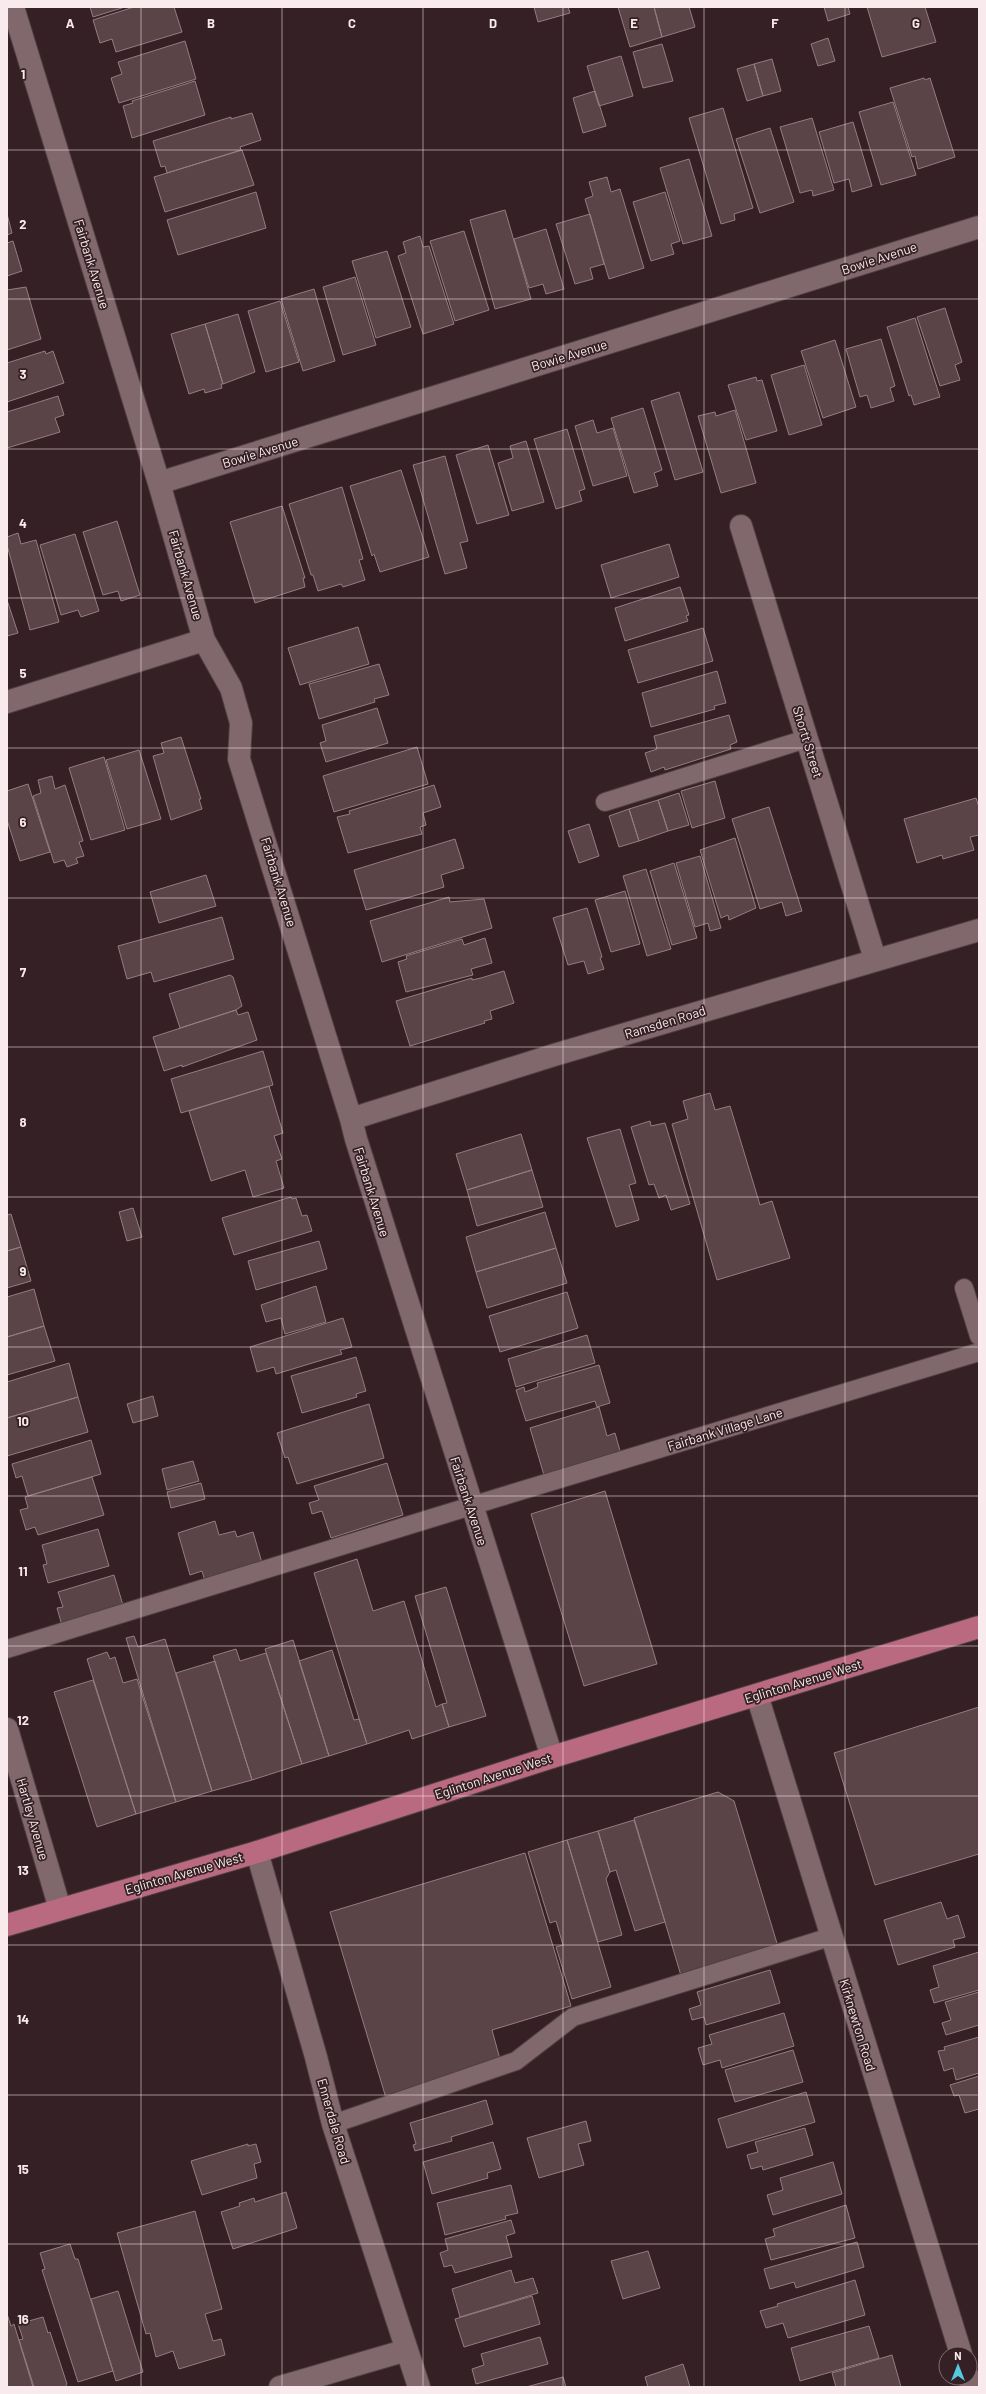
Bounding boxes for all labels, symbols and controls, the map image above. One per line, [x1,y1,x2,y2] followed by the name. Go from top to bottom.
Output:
[66,15,75,31] text: A
[207,15,215,31] text: B
[348,15,356,31] text: C
[489,15,497,31] text: D
[630,15,638,31] text: E
[771,15,779,31] text: F
[912,15,920,31] text: G
[21,66,25,82] text: 1
[19,216,27,232] text: 2
[71,217,113,311] street label: Fairbank Avenue
[839,238,919,278] street label: Bowie Avenue
[529,336,609,374] street label: Bowie Avenue
[19,366,27,382] text: 3
[220,433,300,471] street label: Bowie Avenue
[19,515,27,531] text: 4
[166,528,207,622] street label: Fairbank Avenue
[19,665,27,681] text: 5
[790,704,826,780] street label: Shortt Street
[20,814,27,830] text: 6
[258,835,300,929] street label: Fairbank Avenue
[20,964,27,980] text: 7
[623,1002,707,1042] street label: Ramsden Road
[19,1114,27,1130] text: 8
[351,1145,393,1239] street label: Fairbank Avenue
[20,1263,27,1279] text: 9
[666,1404,785,1454] street label: Fairbank Village Lane
[17,1413,29,1429] text: 10
[447,1454,491,1548] street label: Fairbank Avenue
[18,1563,28,1579] text: 11
[742,1656,864,1706] street label: Eglinton Avenue West
[17,1712,29,1728] text: 12
[433,1750,553,1802] street label: Eglinton Avenue West
[14,1776,52,1862] street label: Hartley Avenue
[123,1849,245,1897] street label: Eglinton Avenue West
[17,1862,29,1878] text: 13
[836,1977,880,2073] street label: Kirknewton Road
[17,2011,29,2027] text: 14
[314,2076,354,2166] street label: Ennerdale Road
[17,2161,29,2177] text: 15
[17,2311,29,2327] text: 16
[938,2346,978,2386] north arrow
[954,2349,962,2362] text: N

